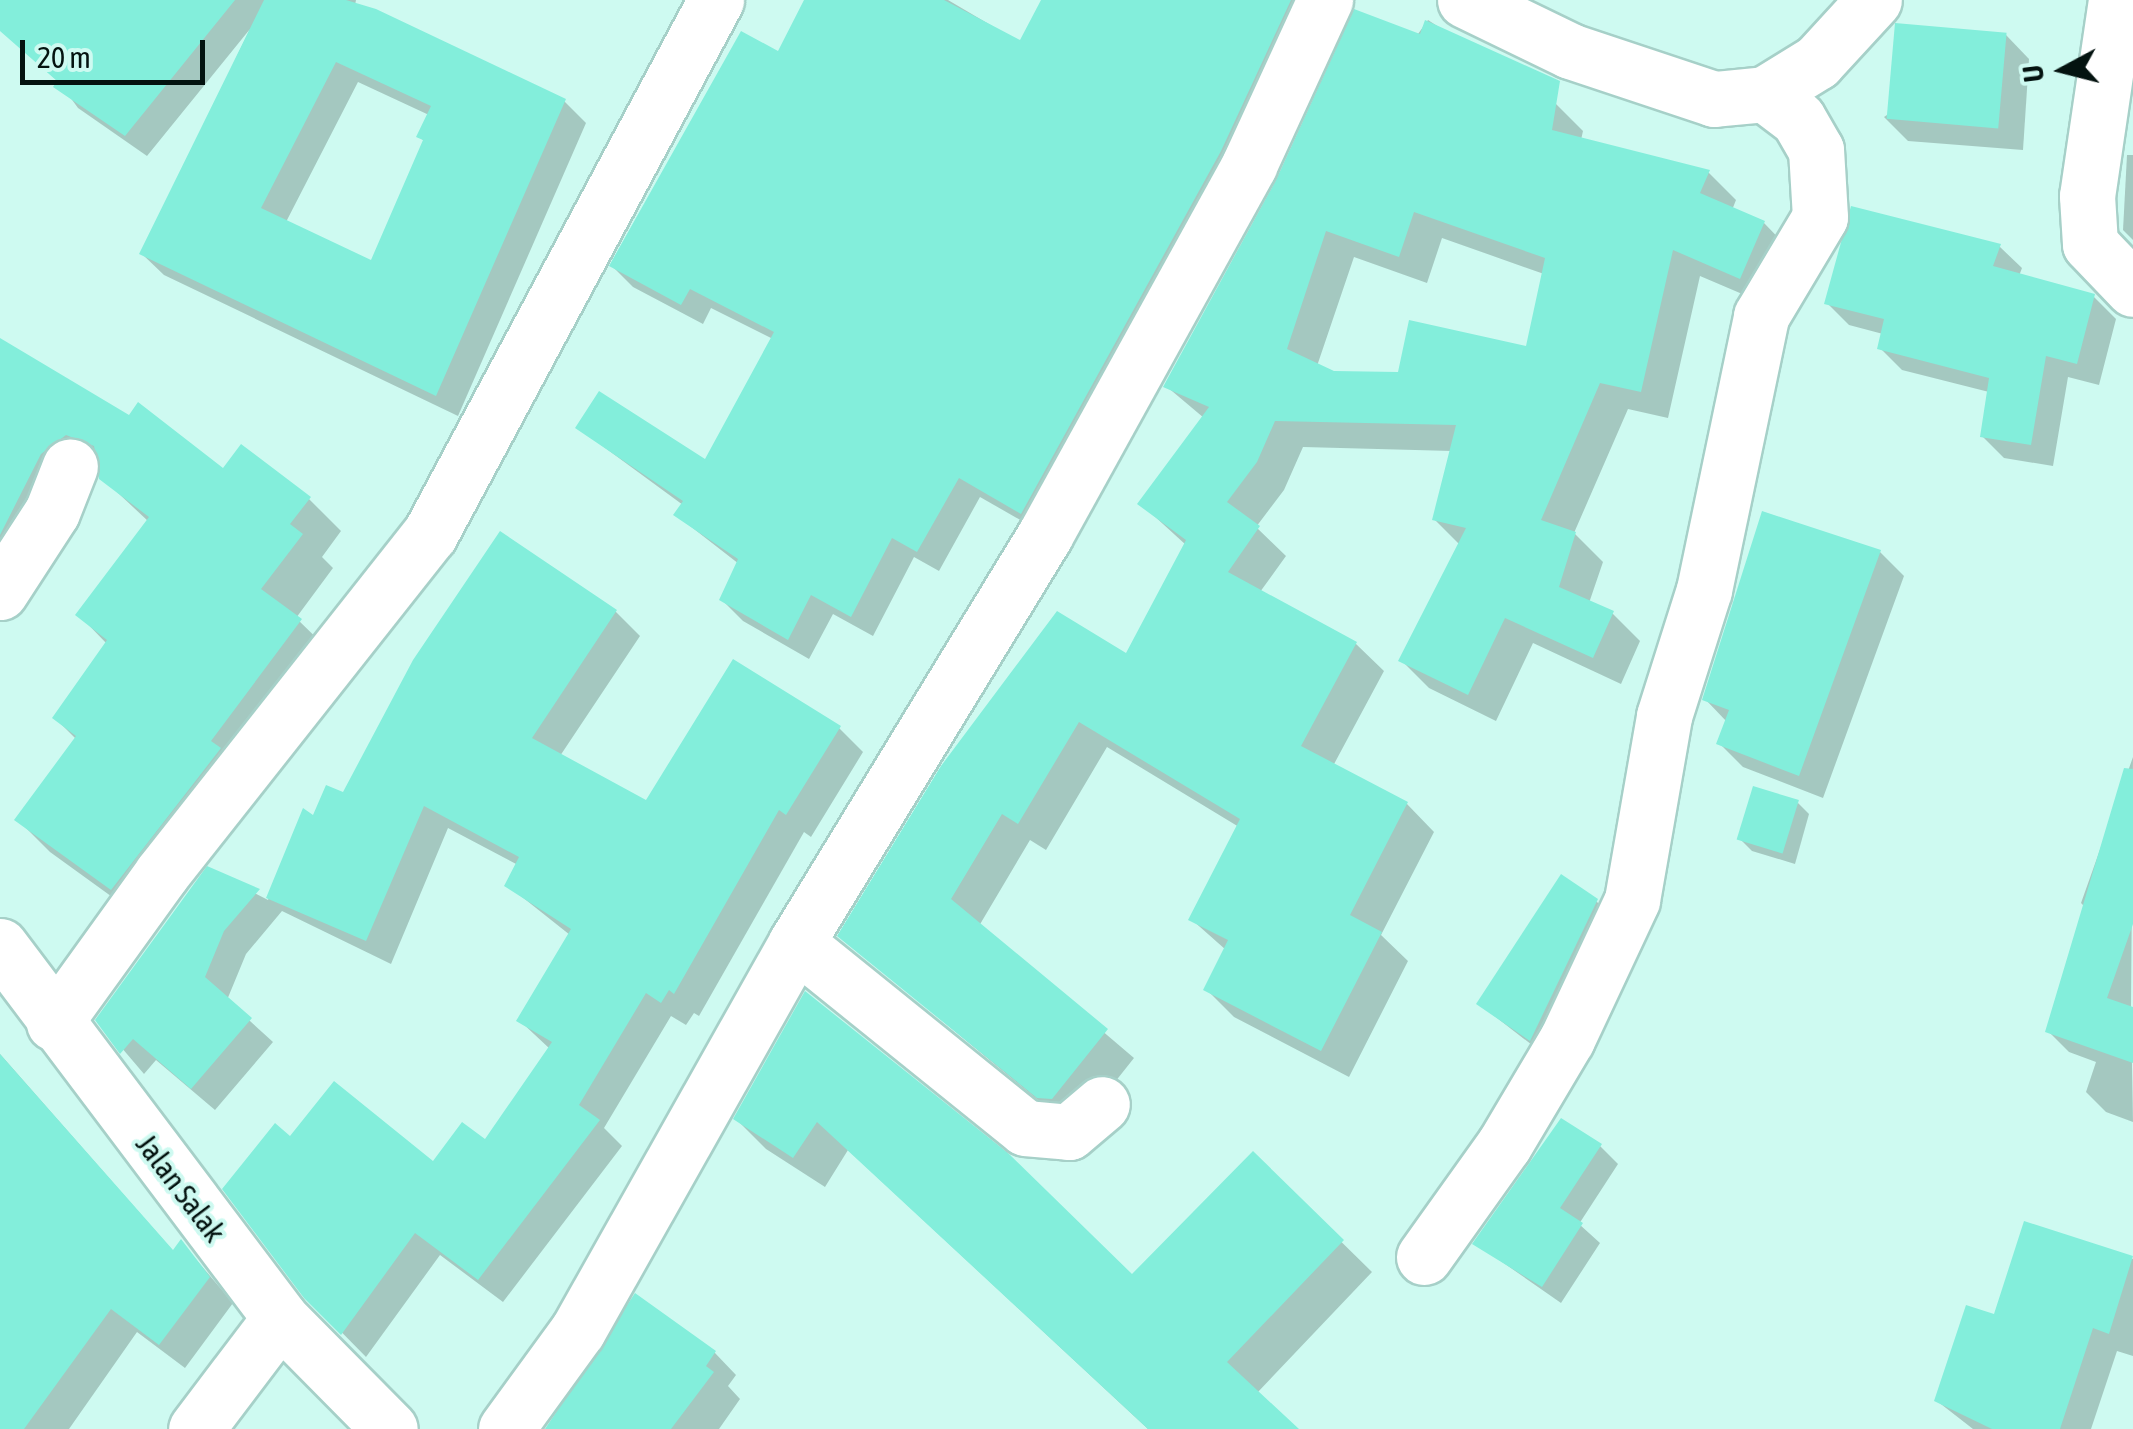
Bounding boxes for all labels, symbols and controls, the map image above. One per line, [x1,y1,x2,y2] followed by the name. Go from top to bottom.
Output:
[25,20,210,82] scale bar
[2013,20,2113,120] north arrow
[37,40,91,74] text: 20 m
[2016,64,2050,84] text: U
[129,1127,233,1249] street label: Jalan Salak

